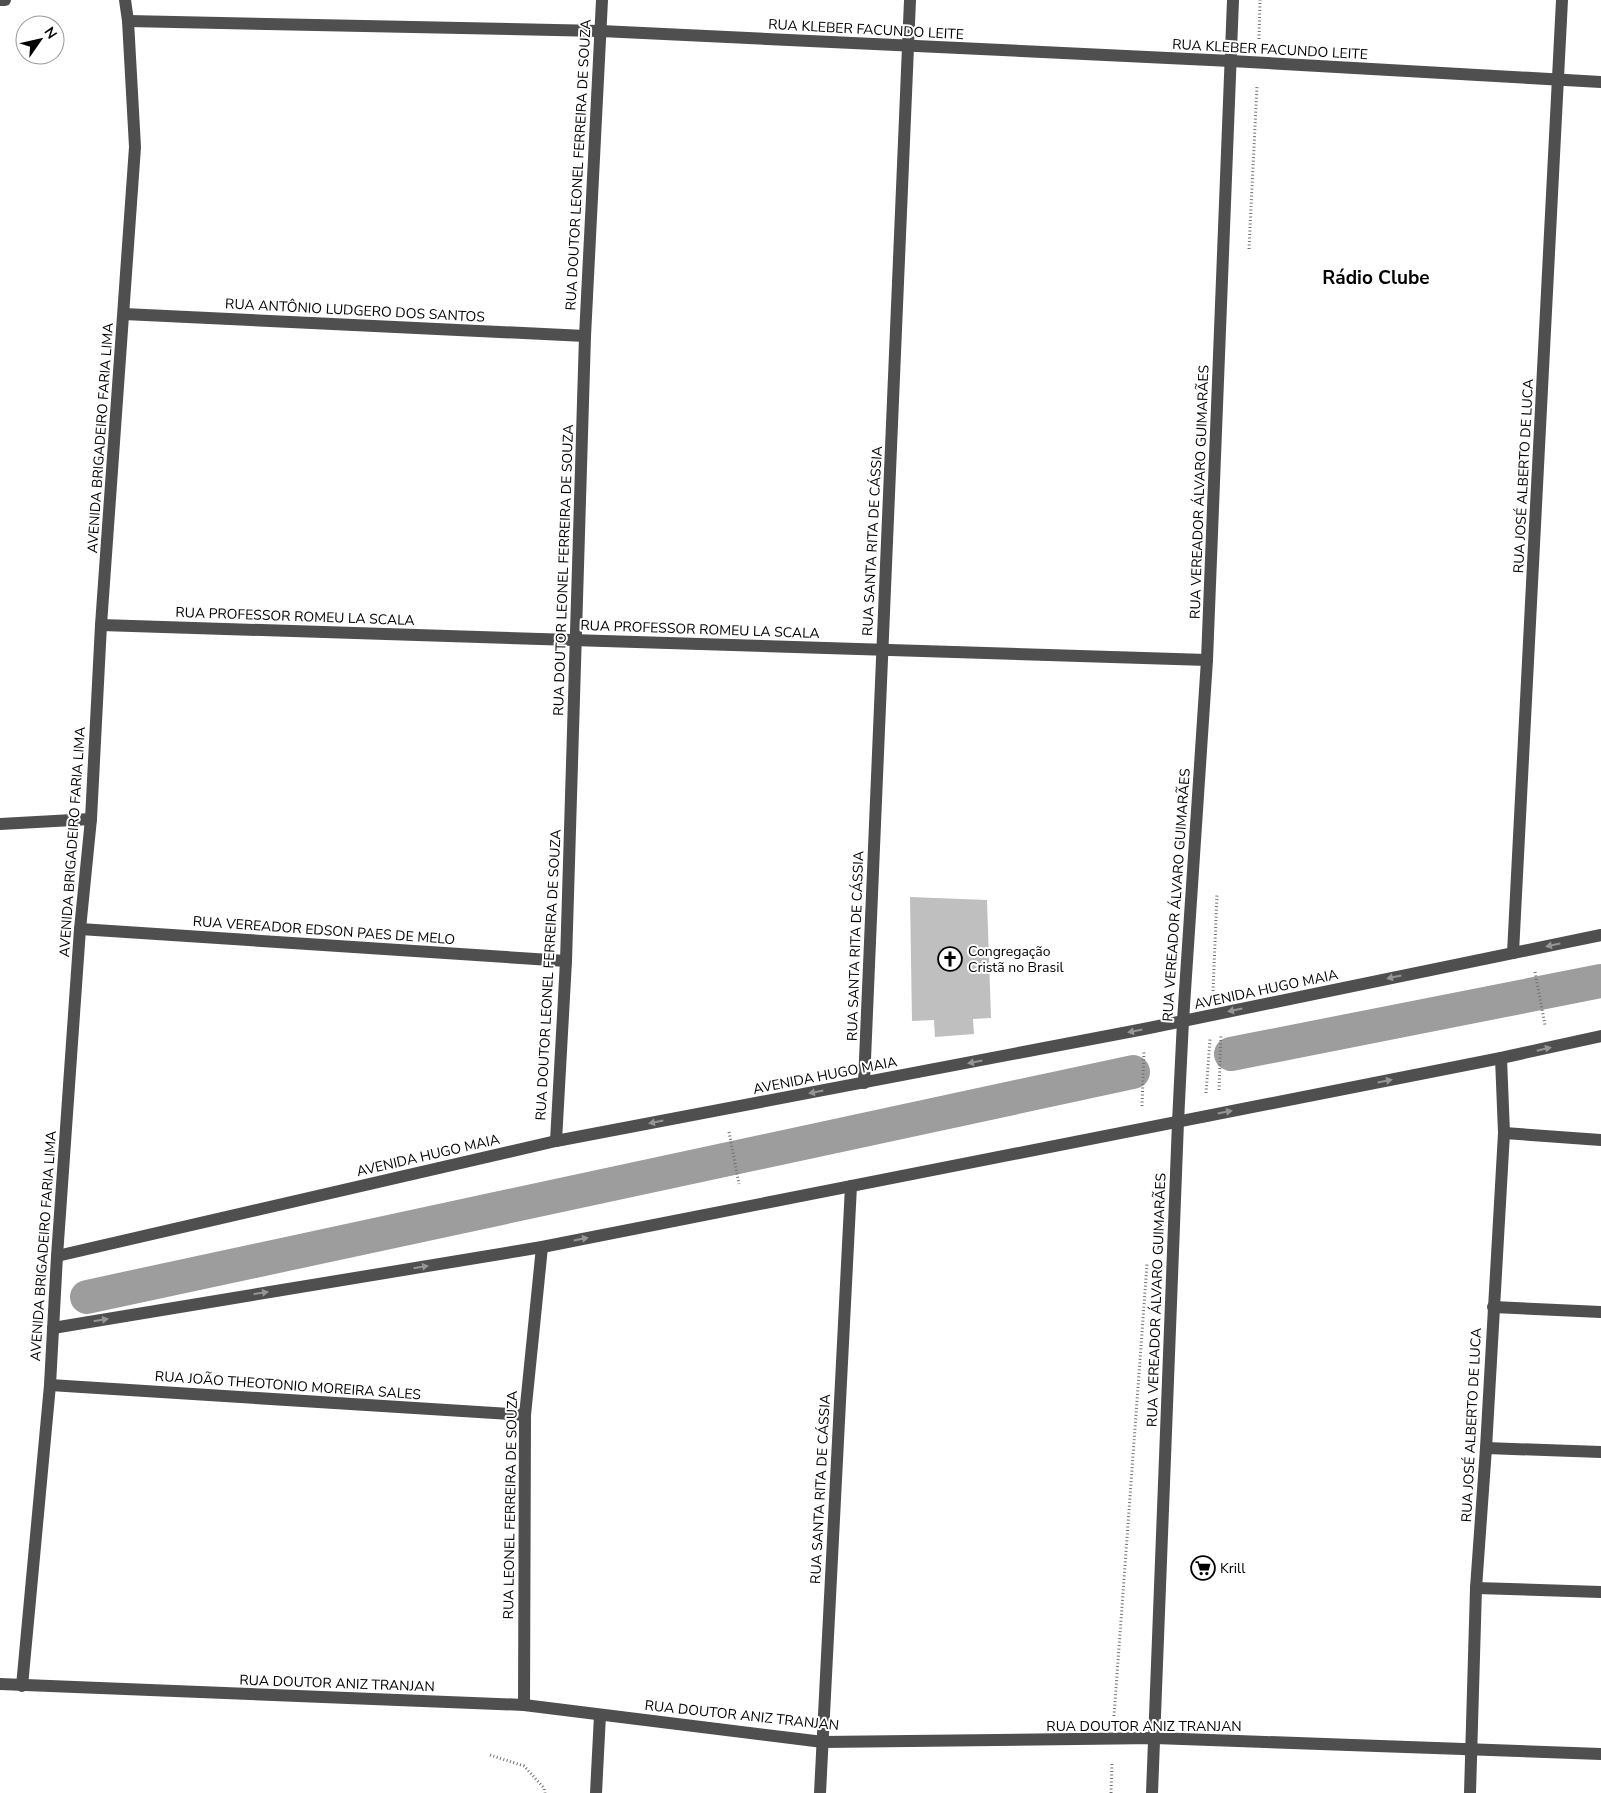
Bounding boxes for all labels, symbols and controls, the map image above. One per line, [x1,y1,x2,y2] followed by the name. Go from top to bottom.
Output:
[15,15,65,65] north arrow
[768,15,964,44] street label: RUA KLEBER FACUNDO LEITE
[561,19,596,311] street label: RUA DOUTOR LEONEL FERREIRA DE SOUZA
[40,23,61,43] text: N
[1172,35,1368,64] street label: RUA KLEBER FACUNDO LEITE
[1322,265,1430,291] district label: Rádio Clube
[225,294,486,327] street label: RUA ANTÔNIO LUDGERO DOS SANTOS
[83,322,118,554] street label: AVENIDA BRIGADEIRO FARIA LIMA
[1186,364,1213,619] street label: RUA VEREADOR ÁLVARO GUIMARÃES
[1509,378,1538,574] street label: RUA JOSÉ ALBERTO DE LUCA
[549,424,578,716] street label: RUA DOUTOR LEONEL FERREIRA DE SOUZA
[858,446,887,636] street label: RUA SANTA RITA DE CÁSSIA
[175,603,415,630] street label: RUA PROFESSOR ROMEU LA SCALA
[580,616,820,643] street label: RUA PROFESSOR ROMEU LA SCALA
[55,726,90,958] street label: AVENIDA BRIGADEIRO FARIA LIMA
[1158,767,1195,1022] street label: RUA VEREADOR ÁLVARO GUIMARÃES
[531,829,566,1121] street label: RUA DOUTOR LEONEL FERREIRA DE SOUZA
[843,851,868,1041] street label: RUA SANTA RITA DE CÁSSIA
[192,912,456,949] street label: RUA VEREADOR EDSON PAES DE MELO
[1545,941,1561,949] one-way arrow
[968,942,1064,977] place label: Congregação Cristã no Brasil
[937,946,963,972] church icon: Congregação Cristã no Brasil
[1192,965,1340,1014] street label: AVENIDA HUGO MAIA
[1386,974,1402,982] one-way arrow
[1227,1006,1243,1014] one-way arrow
[1127,1027,1142,1035] one-way arrow
[1537,1045,1552,1053] one-way arrow
[751,1052,899,1099] street label: AVENIDA HUGO MAIA
[967,1058,983,1066] one-way arrow
[1377,1077,1392,1085] one-way arrow
[808,1088,823,1096] one-way arrow
[1218,1107,1234,1115] one-way arrow
[648,1118,664,1126] one-way arrow
[26,1130,61,1362] street label: AVENIDA BRIGADEIRO FARIA LIMA
[355,1130,502,1181] street label: AVENIDA HUGO MAIA
[1143,1172,1170,1427] street label: RUA VEREADOR ÁLVARO GUIMARÃES
[574,1234,590,1242] one-way arrow
[414,1262,430,1270] one-way arrow
[253,1289,269,1297] one-way arrow
[93,1316,109,1324] one-way arrow
[1457,1327,1486,1523] street label: RUA JOSÉ ALBERTO DE LUCA
[154,1367,422,1404] street label: RUA JOÃO THEOTONIO MOREIRA SALES
[499,1390,522,1620] street label: RUA LEONEL FERREIRA DE SOUZA
[806,1394,835,1584] street label: RUA SANTA RITA DE CÁSSIA
[1190,1555,1216,1581] supermarket icon: Krill
[1220,1559,1246,1578] place label: Krill
[239,1671,435,1696] street label: RUA DOUTOR ANIZ TRANJAN
[644,1696,840,1735] street label: RUA DOUTOR ANIZ TRANJAN
[1046,1717,1242,1736] street label: RUA DOUTOR ANIZ TRANJAN

